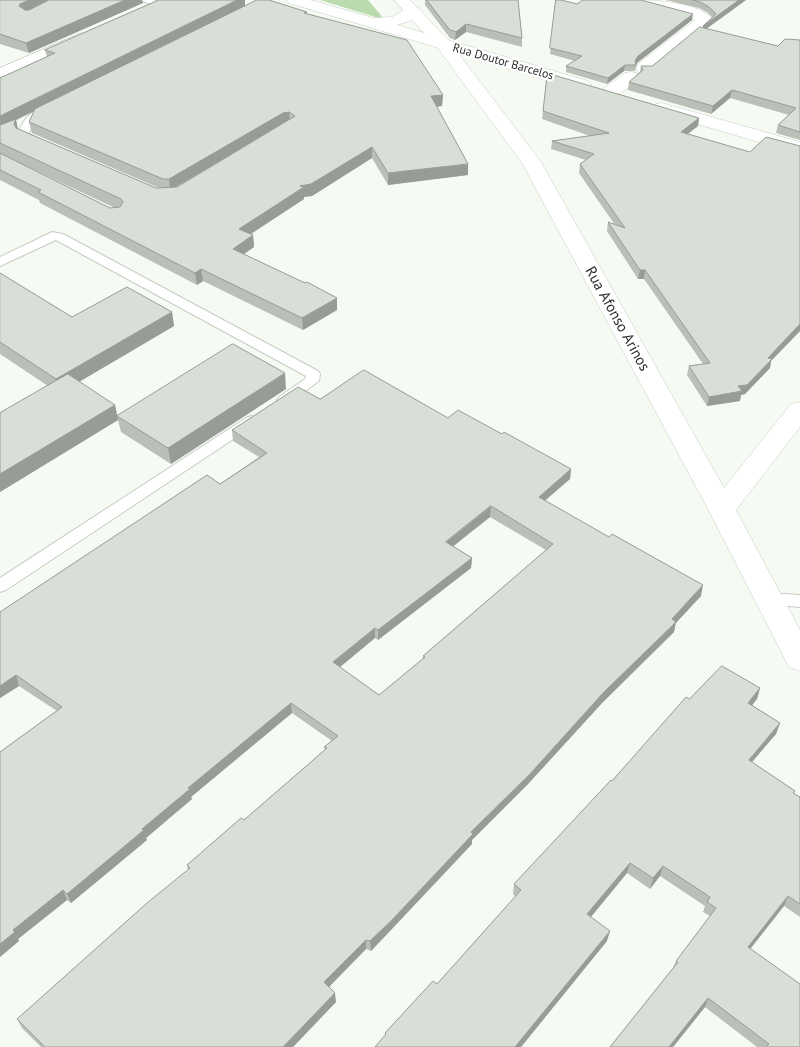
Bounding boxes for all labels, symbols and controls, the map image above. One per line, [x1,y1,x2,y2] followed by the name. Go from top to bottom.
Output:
[451,41,555,83] street label: Rua Doutor Barcelos
[581,264,653,374] street label: Rua Afonso Arinos

